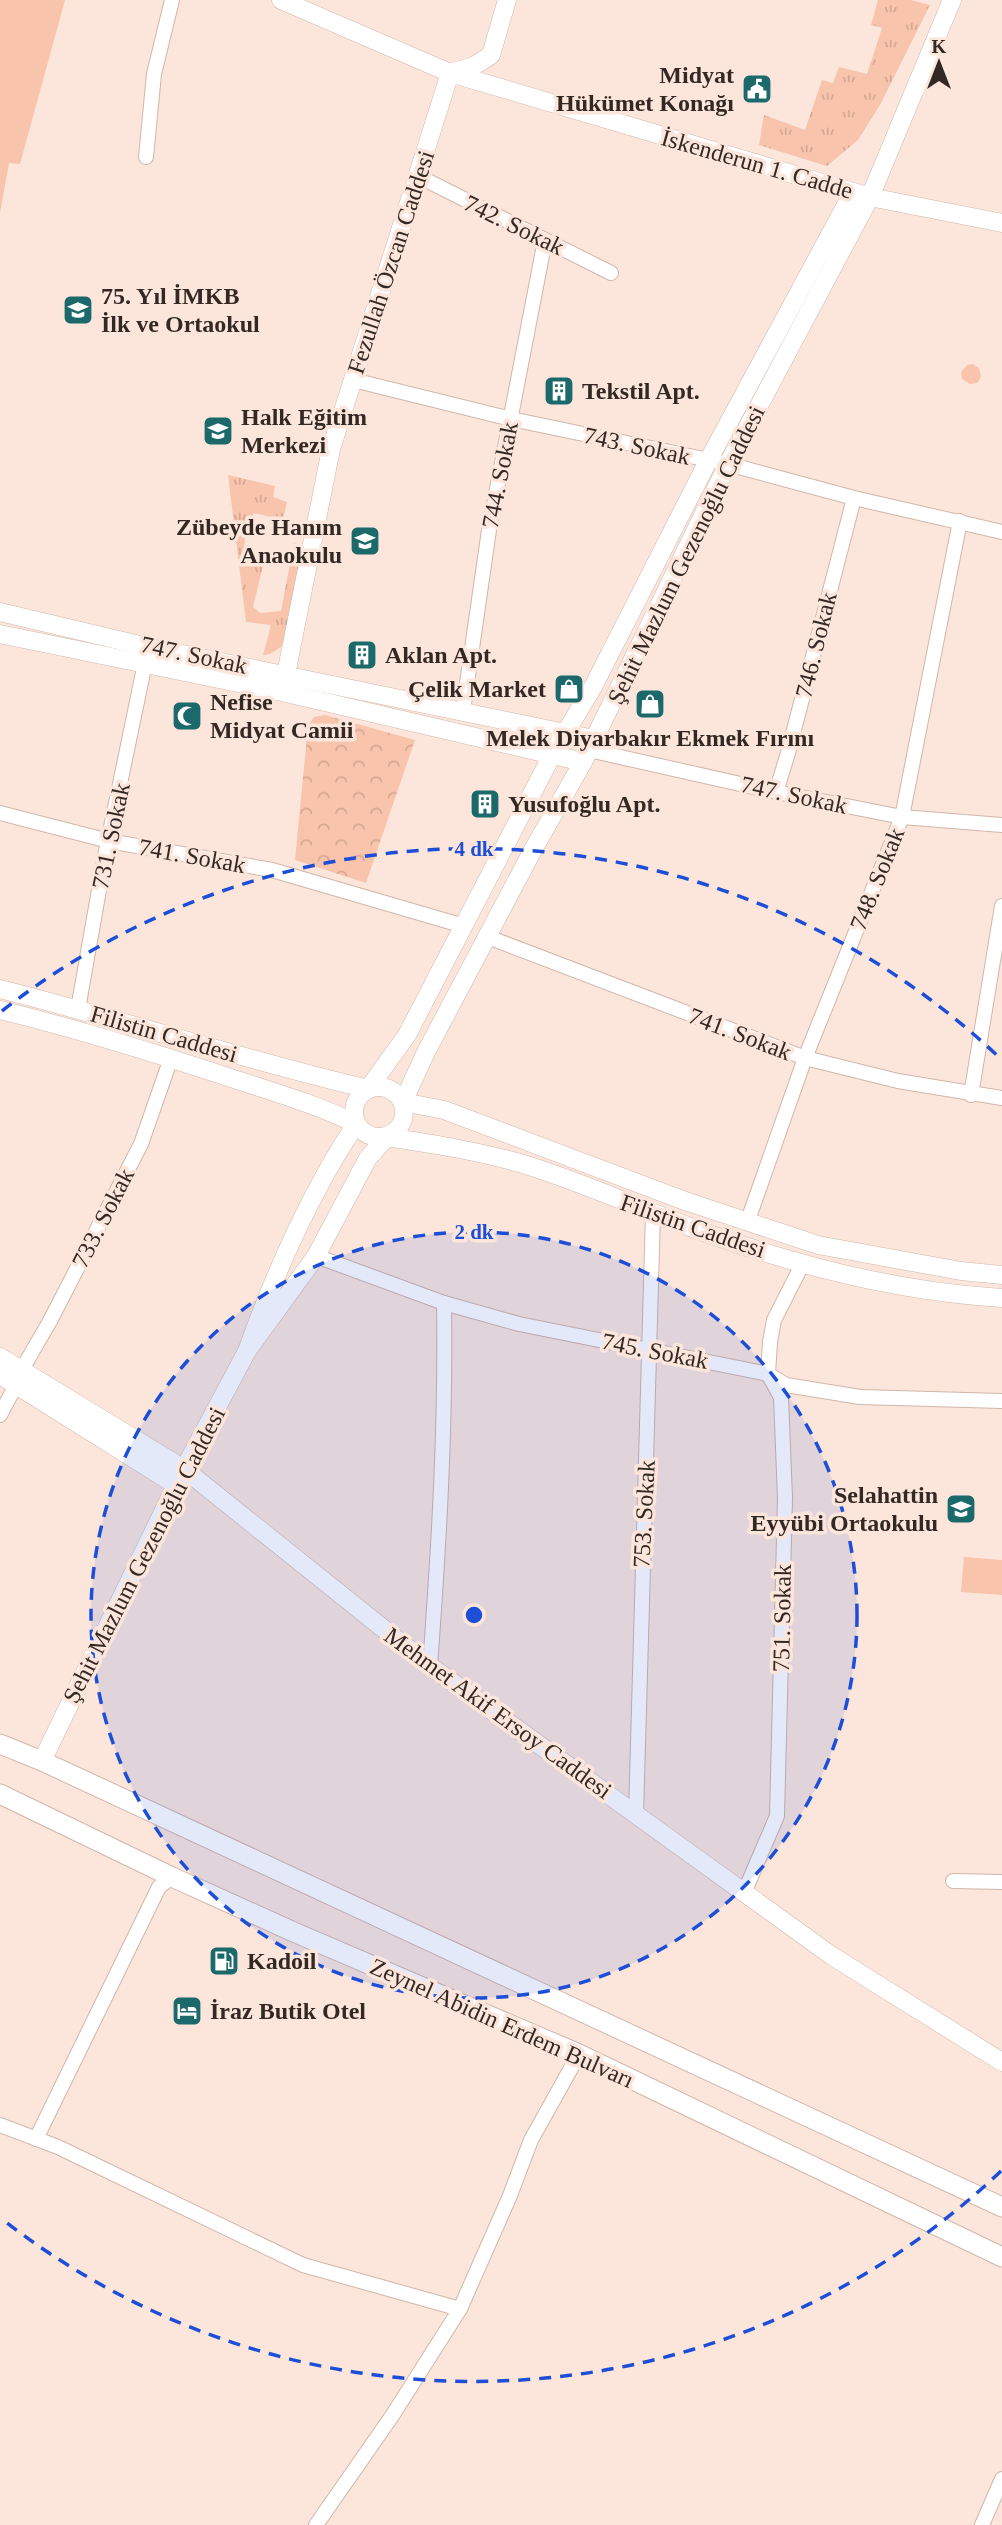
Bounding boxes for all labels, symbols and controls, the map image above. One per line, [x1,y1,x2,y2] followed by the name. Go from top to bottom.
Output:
[904,28,974,98] north arrow
[932,36,947,57] text: K
[556,62,734,116] place label: Midyat Hükümet Konağı
[740,72,774,106] public building icon: Midyat Hükümet Konağı
[658,124,856,204] street label: İskenderun 1. Cadde
[343,147,440,377] street label: Fezullah Özcan Caddesi
[460,190,568,260] street label: 742. Sokak
[101,283,260,337] place label: 75. Yıl İMKB İlk ve Ortaokul
[61,293,95,327] school or university icon: 75. Yıl İMKB İlk ve Ortaokul
[542,374,576,408] building icon: Tekstil Apt.
[582,378,700,404] place label: Tekstil Apt.
[602,401,770,708] street label: Şehit Mazlum Gezenoğlu Caddesi
[241,404,367,458] place label: Halk Eğitim Merkezi
[201,414,235,448] school or university icon: Halk Eğitim Merkezi
[477,420,523,530] street label: 744. Sokak
[581,422,693,470] street label: 743. Sokak
[176,514,342,568] place label: Zübeyde Hanım Anaokulu
[348,524,382,558] school or university icon: Zübeyde Hanım Anaokulu
[790,589,842,701] street label: 746. Sokak
[138,631,250,679] street label: 747. Sokak
[345,638,379,672] building icon: Aklan Apt.
[385,642,497,668] place label: Aklan Apt.
[552,672,586,706] shop icon: Çelik Market
[408,676,546,702] place label: Çelik Market
[633,687,667,721] shop icon: Melek Diyarbakır Ekmek Fırını
[210,689,354,743] place label: Nefise Midyat Camii
[170,699,204,733] mosque icon: Nefise Midyat Camii
[486,725,814,751] place label: Melek Diyarbakır Ekmek Fırını
[738,771,850,819] street label: 747. Sokak
[87,780,135,892] street label: 731. Sokak
[468,787,502,821] building icon: Yusufoğlu Apt.
[508,791,661,817] place label: Yusufoğlu Apt.
[845,824,909,934] street label: 748. Sokak
[137,834,247,878] street label: 741. Sokak
[454,837,494,861] text: 4 dk
[88,1001,241,1067] street label: Filistin Caddesi
[685,1003,795,1065] street label: 741. Sokak
[67,1164,139,1272] street label: 733. Sokak
[617,1189,769,1263] street label: Filistin Caddesi
[454,1220,494,1244] text: 2 dk
[600,1328,710,1374] street label: 745. Sokak
[58,1402,230,1707] street label: Şehit Mazlum Gezenoğlu Caddesi
[628,1459,660,1569] street label: 753. Sokak
[751,1482,938,1536] place label: Selahattin Eyyübi Ortaokulu
[944,1492,978,1526] school or university icon: Selahattin Eyyübi Ortaokulu
[768,1564,796,1672] street label: 751. Sokak
[462,1603,486,1627] centre of rings
[380,1622,617,1804] street label: Mehmet Akif Ersoy Caddesi
[207,1944,241,1978] fuel station icon: Kadoil
[247,1948,317,1974] place label: Kadoil
[366,1953,638,2093] street label: Zeynel Abidin Erdem Bulvarı
[170,1994,204,2028] hotel icon: İraz Butik Otel
[210,1998,366,2024] place label: İraz Butik Otel

